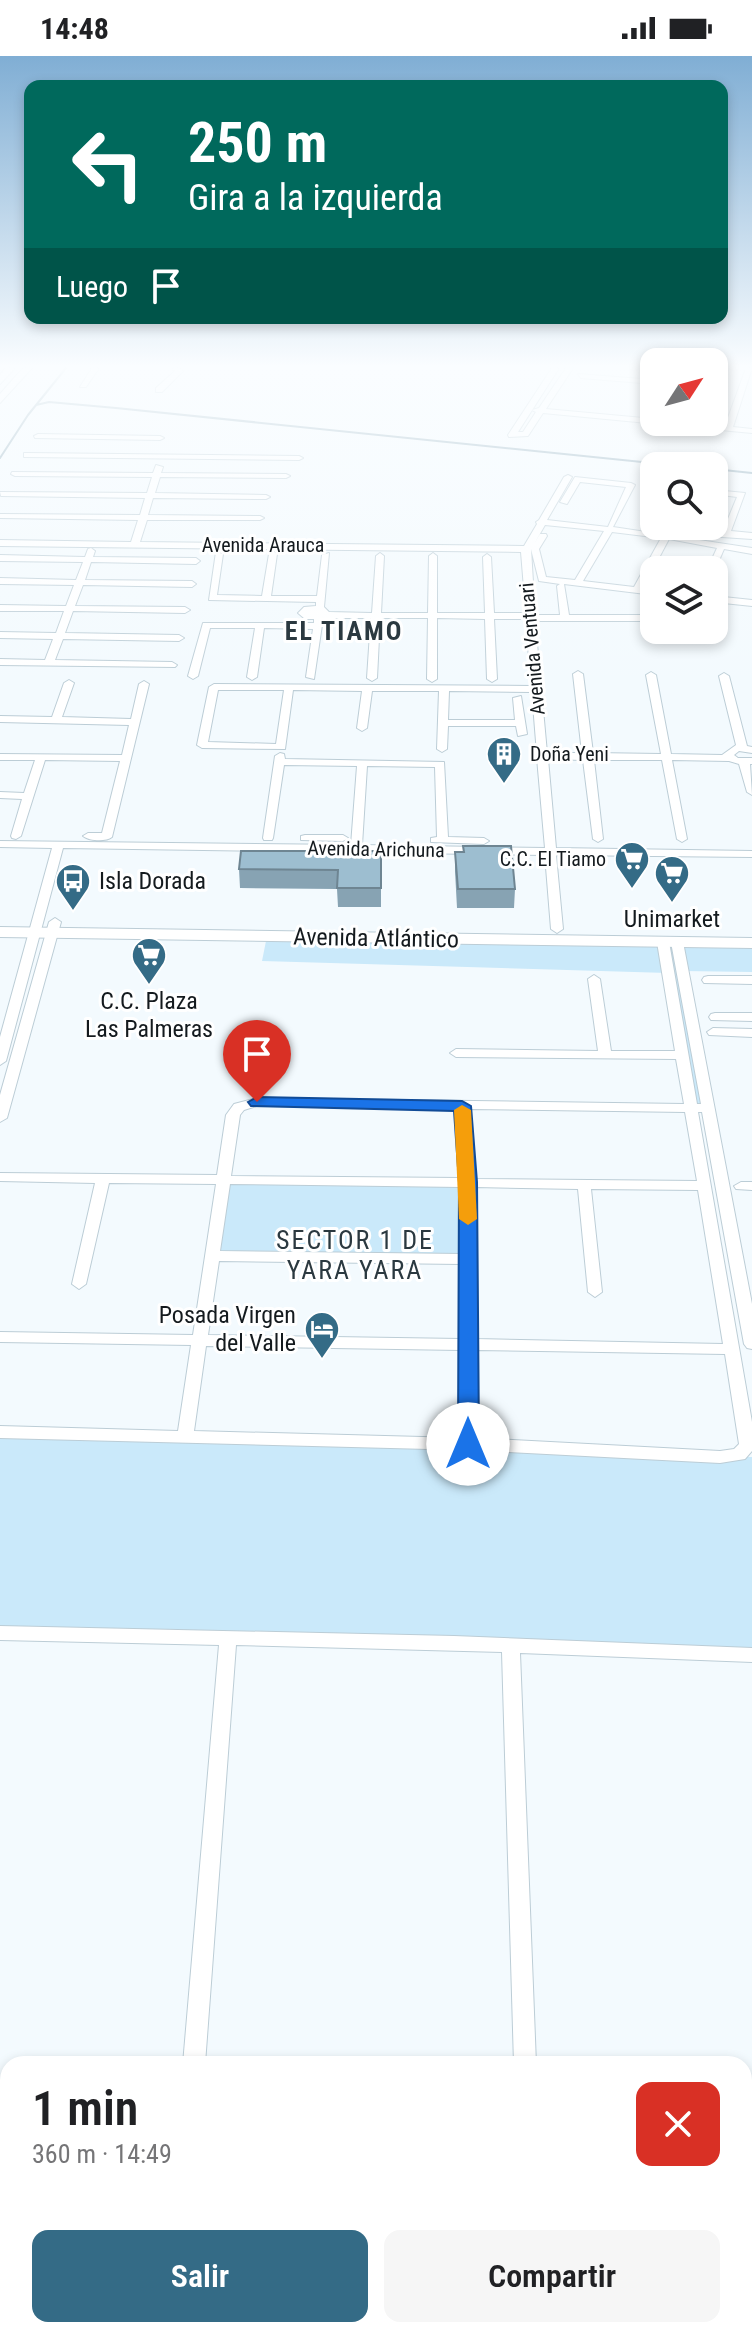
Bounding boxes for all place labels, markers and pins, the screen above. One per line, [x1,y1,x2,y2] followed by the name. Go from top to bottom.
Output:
[485,735,523,785] building icon: Doña Yeni
[530,742,609,766] place label: Doña Yeni
[613,840,651,890] supermarket icon: C.C. El Tiamo
[500,847,606,871] place label: C.C. El Tiamo
[653,854,691,904] supermarket icon: Unimarket
[54,862,92,912] bus stop icon: Isla Dorada
[99,867,206,895] place label: Isla Dorada
[624,905,720,933] place label: Unimarket
[130,936,168,986] supermarket icon: C.C. Plaza Las Palmeras
[85,987,213,1043] place label: C.C. Plaza Las Palmeras
[223,1020,291,1102] pin
[159,1301,296,1357] place label: Posada Virgen del Valle
[303,1310,341,1360] hotel icon: Posada Virgen del Valle

